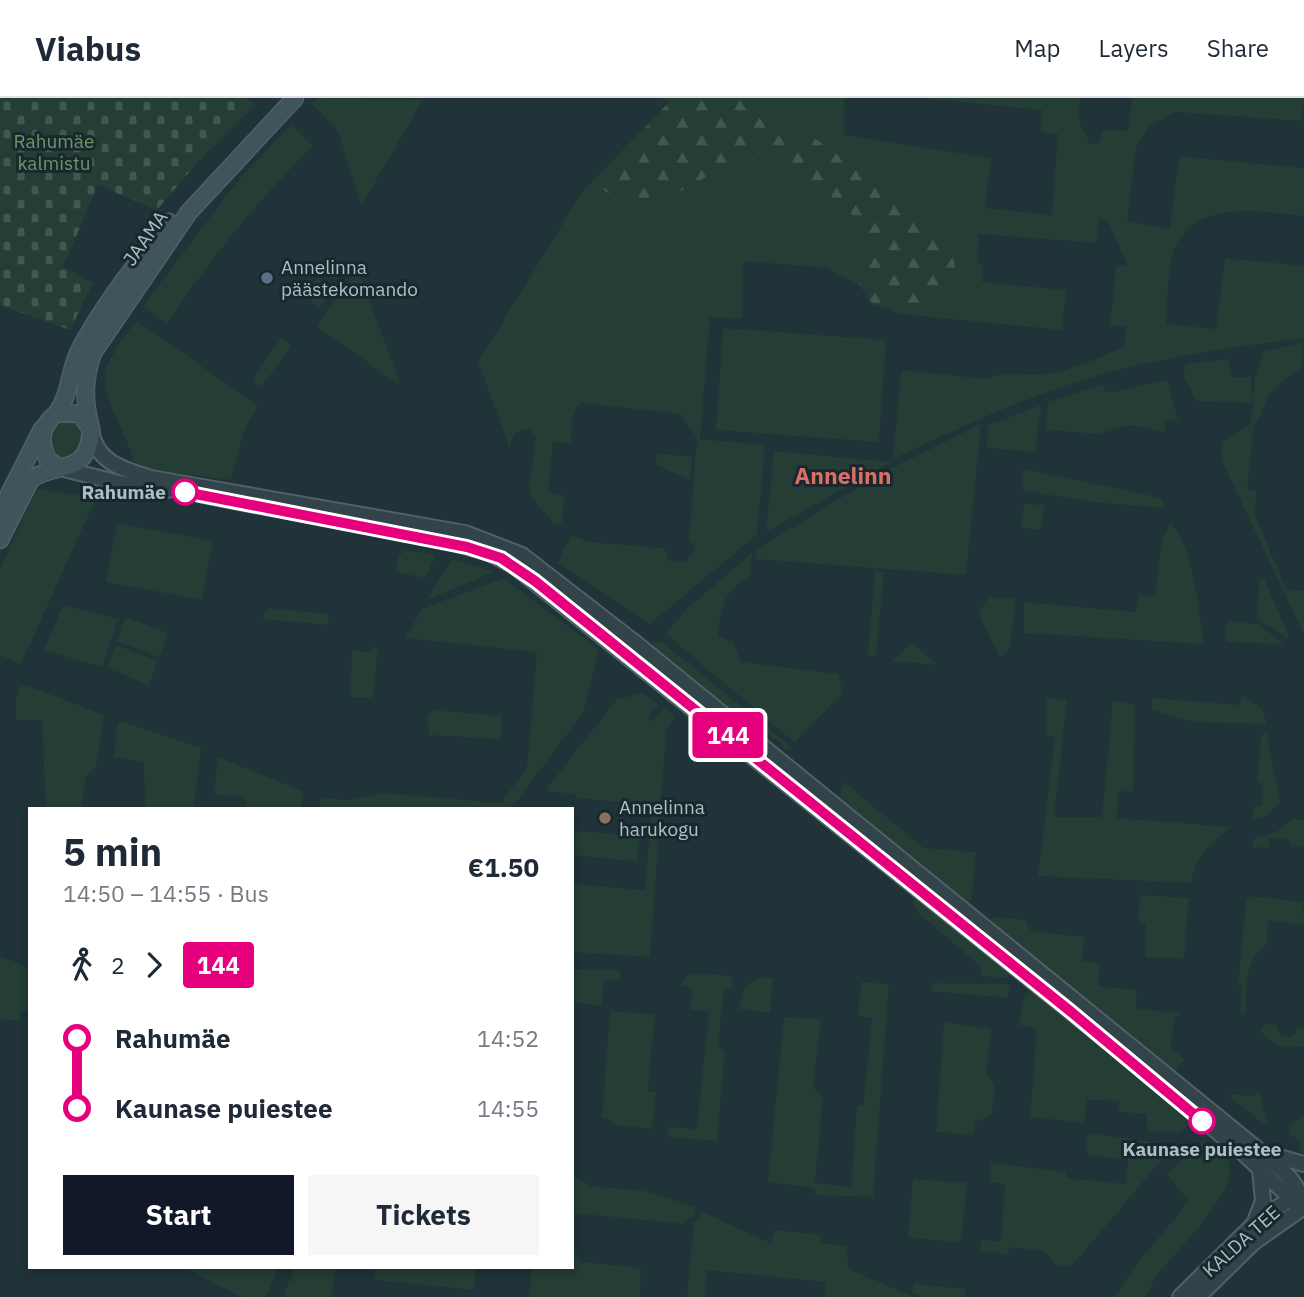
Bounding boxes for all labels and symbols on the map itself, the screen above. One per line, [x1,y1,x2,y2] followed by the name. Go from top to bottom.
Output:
[14,129,94,175] park label: Rahumäe kalmistu
[117,206,173,270] street label: JAAMA
[281,255,418,301] place label: Annelinna päästekomando
[259,270,275,286] marker: Annelinna päästekomando
[794,460,892,490] district label: Annelinn
[172,479,198,505] marker: Rahumäe
[81,480,166,504] place label: Rahumäe
[688,712,768,758] line badge: 144
[619,795,705,841] place label: Annelinna harukogu
[597,810,613,826] marker: Annelinna harukogu
[1189,1108,1215,1134] marker: Kaunase puiestee
[1122,1137,1282,1161] place label: Kaunase puiestee
[1197,1200,1285,1282] street label: KALDA TEE

